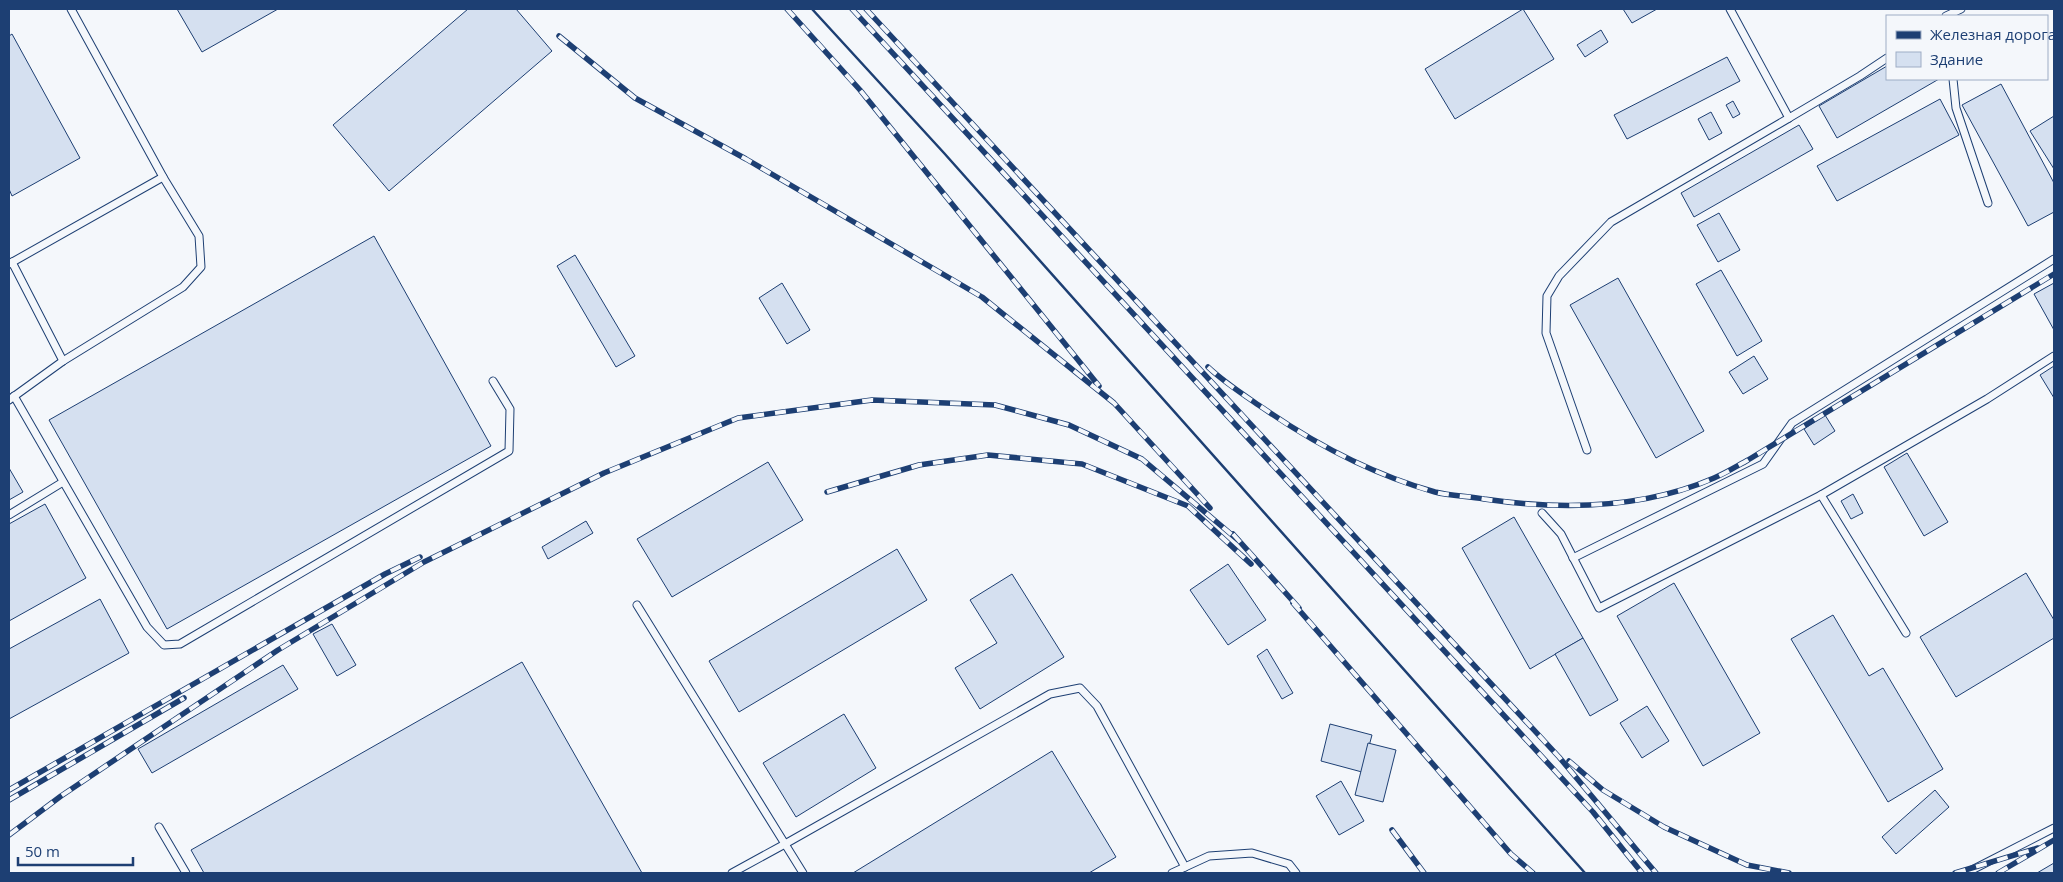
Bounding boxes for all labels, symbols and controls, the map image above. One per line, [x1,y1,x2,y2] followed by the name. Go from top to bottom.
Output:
[1886,15,2048,80] legend
[1930,24,2056,44] text: Железная дорога
[1930,49,1983,69] text: Здание
[18,834,132,866] scale bar
[25,841,60,861] text: 50 m

